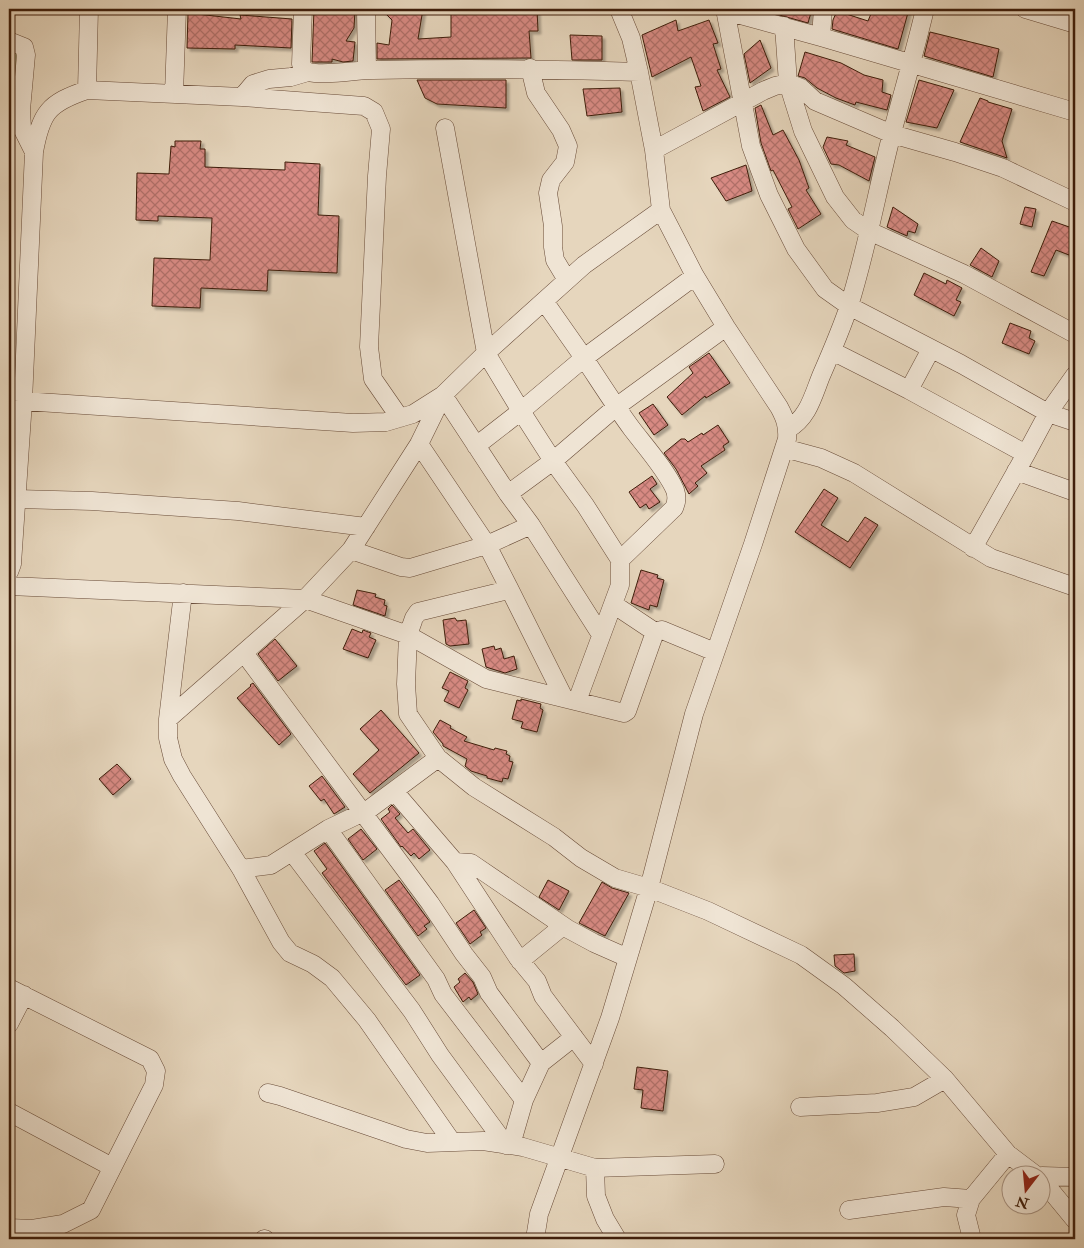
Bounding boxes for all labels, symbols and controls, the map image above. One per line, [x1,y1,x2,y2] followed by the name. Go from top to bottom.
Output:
[1002,1166,1052,1216] north arrow
[1014,1192,1032,1212] text: N

